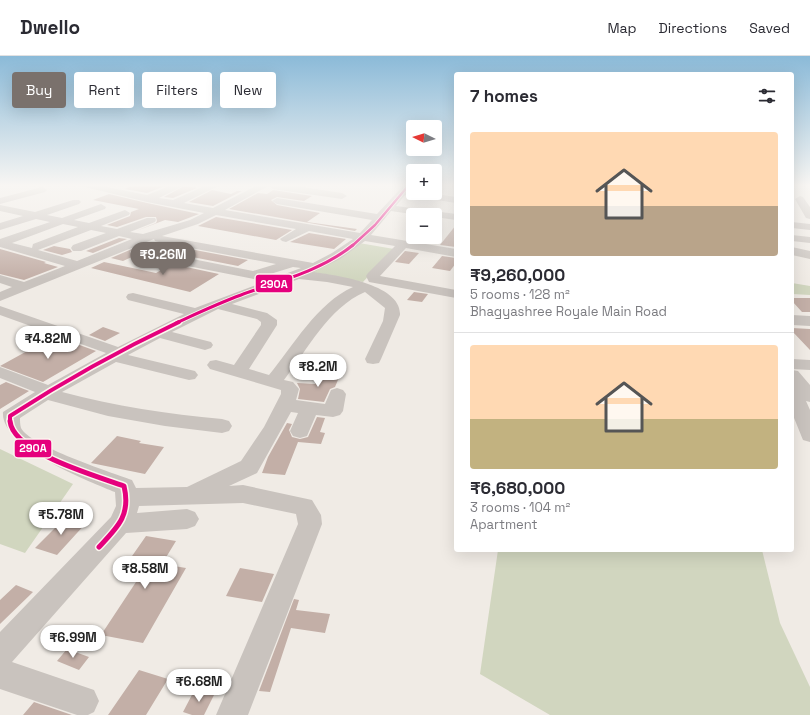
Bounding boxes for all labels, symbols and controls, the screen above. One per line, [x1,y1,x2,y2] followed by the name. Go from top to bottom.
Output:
[20,15,80,40] text: Dwello
[607,19,637,37] text: Map
[659,19,727,37] text: Directions
[749,19,790,37] text: Saved
[12,72,66,108] chip: Buy
[74,72,134,108] chip: Rent
[142,72,212,108] chip: Filters
[220,72,276,108] chip: New
[470,85,538,107] text: 7 homes
[756,85,778,107] icon: filters
[406,120,442,156] north arrow
[406,120,442,244] map controls
[588,158,660,230] icon: home
[406,164,442,200] button: +
[406,208,442,244] button: −
[130,242,196,276] pin: ₹9.26M
[139,246,187,263] text: ₹9.26M
[470,264,565,286] text: ₹9,260,000
[255,274,293,293] line badge: 290A
[260,277,288,291] text: 290A
[470,286,570,303] text: 5 rooms · 128 m²
[470,303,667,320] text: Bhagyashree Royale Main Road
[15,326,81,360] pin: ₹4.82M
[24,330,72,347] text: ₹4.82M
[290,354,346,388] pin: ₹8.2M
[299,358,337,375] text: ₹8.2M
[588,371,660,443] icon: home
[14,439,52,458] line badge: 290A
[19,441,47,455] text: 290A
[470,477,565,499] text: ₹6,680,000
[470,499,570,516] text: 3 rooms · 104 m²
[28,502,94,536] pin: ₹5.78M
[38,506,84,523] text: ₹5.78M
[470,516,538,533] text: Apartment
[112,556,178,590] pin: ₹8.58M
[122,560,168,577] text: ₹8.58M
[40,625,106,659] pin: ₹6.99M
[49,629,97,646] text: ₹6.99M
[166,669,232,703] pin: ₹6.68M
[175,673,223,690] text: ₹6.68M

